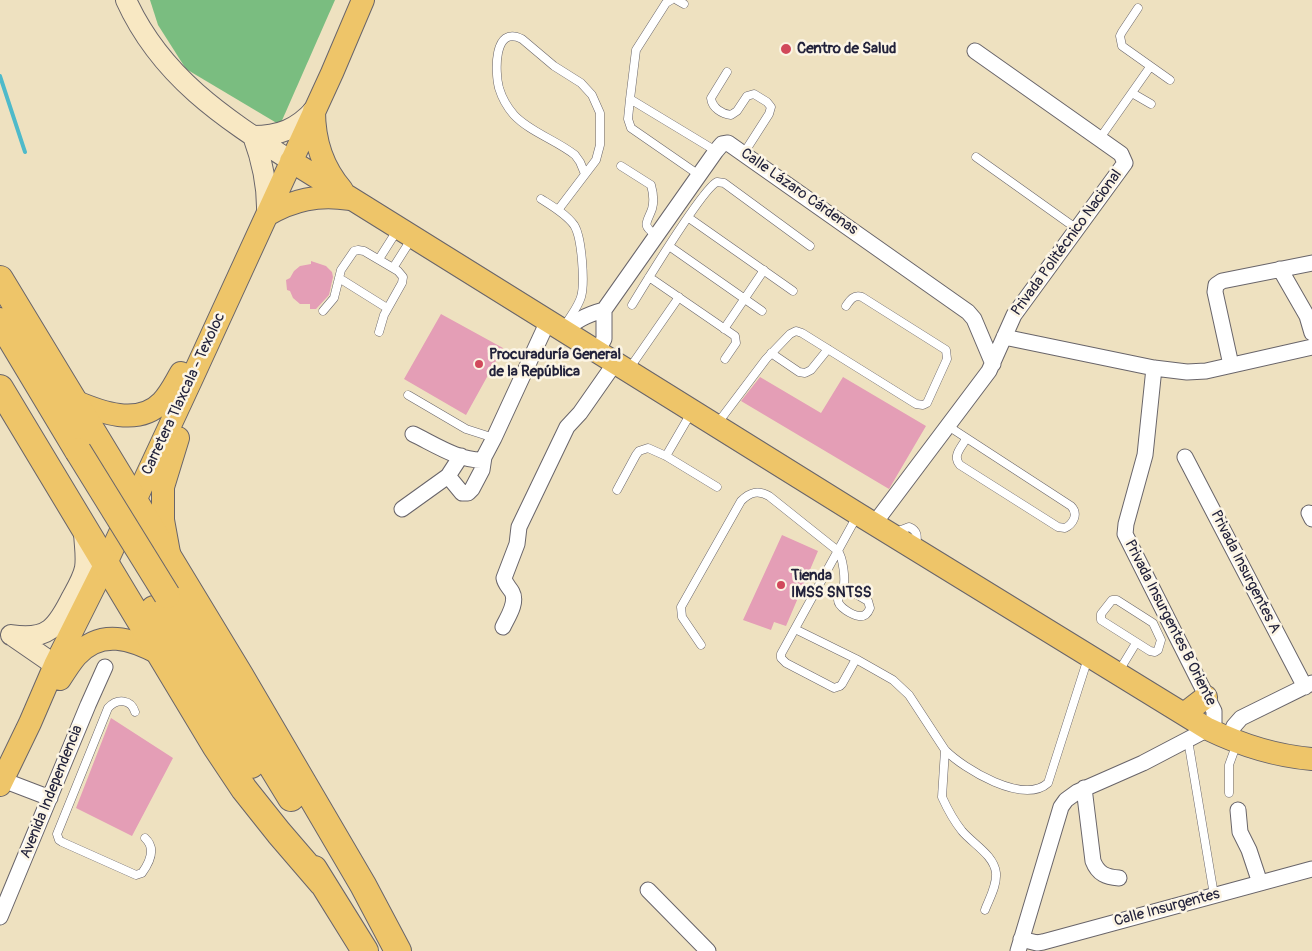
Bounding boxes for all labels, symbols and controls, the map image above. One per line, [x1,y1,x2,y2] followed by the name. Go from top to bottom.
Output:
[797,40,896,58] place label: Centro de Salud
[779,42,793,56] marker: Centro de Salud
[737,145,861,239] street label: Calle Lázaro Cárdenas
[1008,166,1126,320] street label: Privada Politécnico Nacional
[138,310,230,478] street label: Carretera Tlaxcala - Texoloc
[489,346,621,381] place label: Procuraduría General de la República
[473,358,485,370] marker: Procuraduría General de la República
[1206,508,1284,636] street label: Privada Insurgentes A
[1120,537,1220,709] street label: Privada Insurgentes B Oriente
[791,567,871,602] place label: Tienda IMSS SNTSS
[775,579,787,591] marker: Tienda IMSS SNTSS
[17,723,87,861] street label: Avenida Independencia
[1112,885,1222,931] street label: Calle Insurgentes

